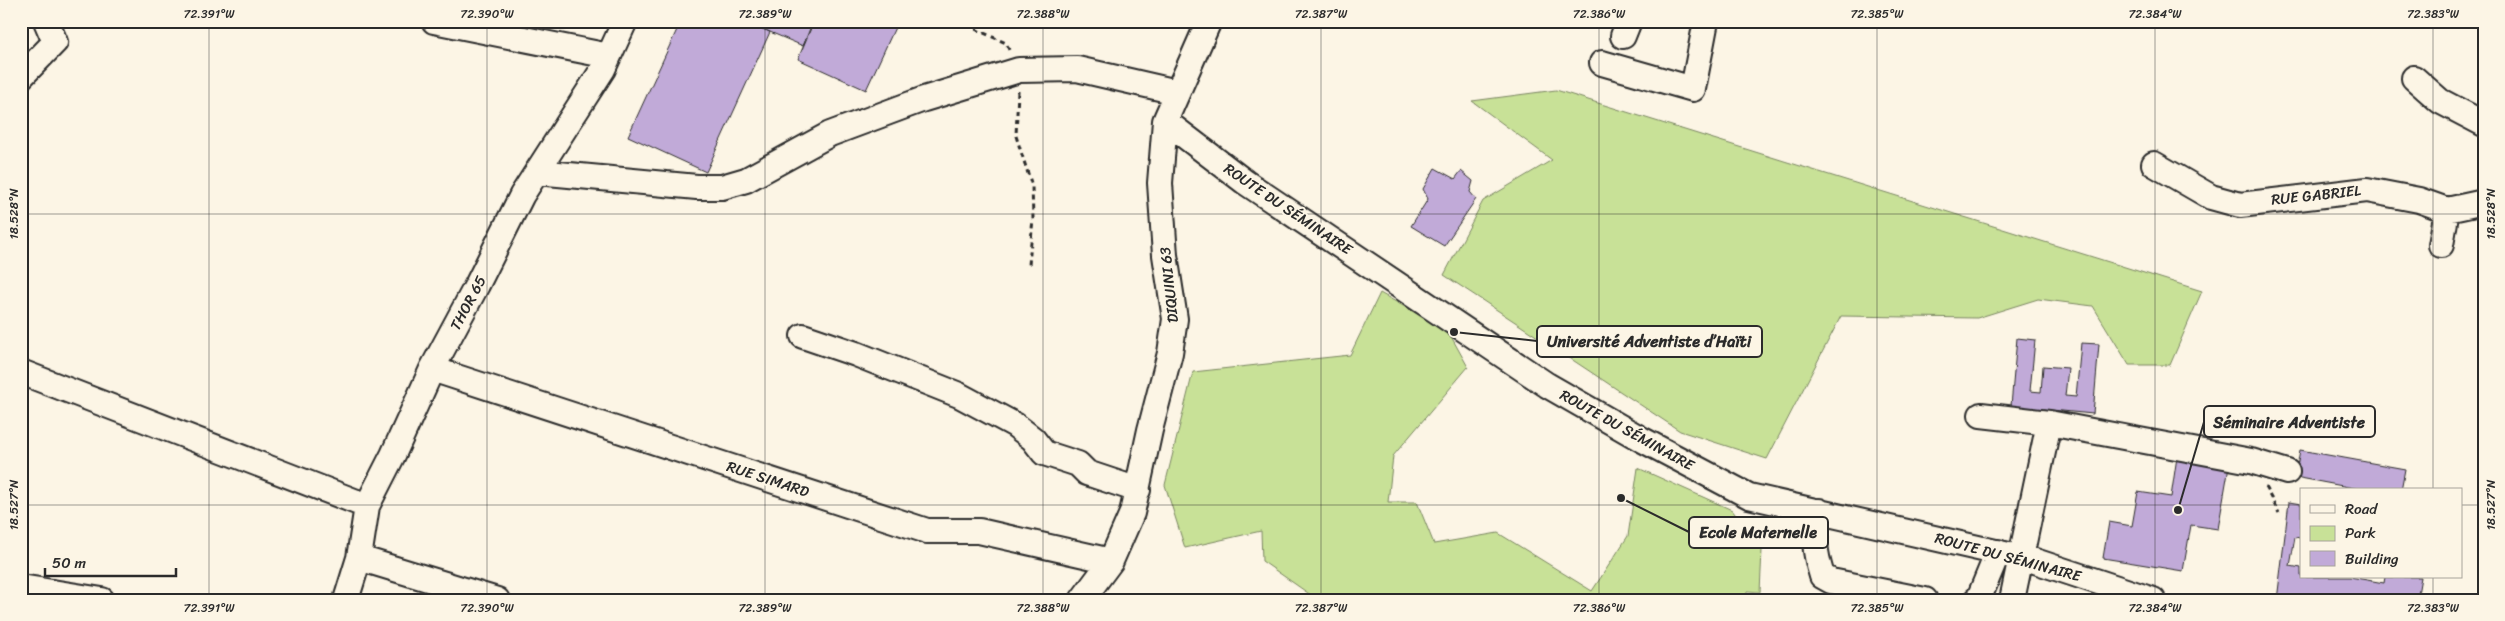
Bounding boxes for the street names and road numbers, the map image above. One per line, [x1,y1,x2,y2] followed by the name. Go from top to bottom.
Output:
[1218,156,1359,263] street label: ROUTE DU SÉMINAIRE
[2270,177,2362,213] street label: RUE GABRIEL
[1152,246,1186,324] street label: DIQUINI 63
[443,271,493,335] street label: THOR 65
[1555,382,1701,479] street label: ROUTE DU SÉMINAIRE
[723,453,813,505] street label: RUE SIMARD
[1932,525,2086,589] street label: ROUTE DU SÉMINAIRE

